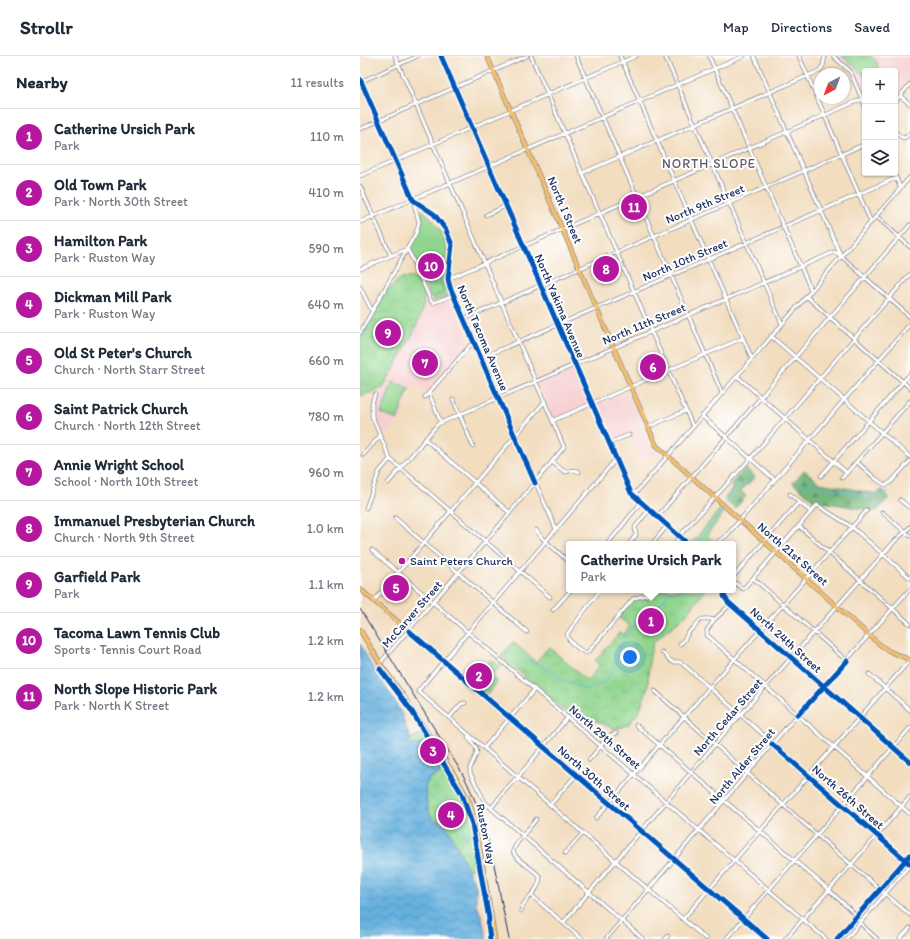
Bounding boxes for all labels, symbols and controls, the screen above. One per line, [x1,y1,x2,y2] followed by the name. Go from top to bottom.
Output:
[20,16,73,39] text: Strollr
[723,19,749,36] text: Map
[771,19,832,36] text: Directions
[854,19,890,36] text: Saved
[814,68,850,104] north arrow
[862,68,898,176] map controls
[862,68,898,104] button: +
[16,72,68,92] text: Nearby
[290,75,344,90] text: 11 results
[862,104,898,140] button: −
[54,120,195,138] text: Catherine Ursich Park
[26,129,32,144] text: 1
[310,129,344,144] text: 110 m
[54,138,80,153] text: Park
[862,140,898,176] button: layers
[662,156,756,171] district label: NORTH SLOPE
[545,174,586,246] street label: North I Street
[54,176,147,194] text: Old Town Park
[664,181,747,227] street label: North 9th Street
[26,185,32,200] text: 2
[308,185,344,200] text: 410 m
[621,192,647,222] pin: 11
[54,194,188,209] text: Park · North 30th Street
[54,232,147,250] text: Hamilton Park
[640,236,730,284] street label: North 10th Street
[25,241,33,256] text: 3
[309,241,344,256] text: 590 m
[54,250,155,265] text: Park · Ruston Way
[418,251,444,281] pin: 10
[532,252,588,360] street label: North Yakima Avenue
[593,254,619,284] pin: 8
[454,283,512,393] street label: North Tacoma Avenue
[54,288,172,306] text: Dickman Mill Park
[25,297,33,312] text: 4
[307,297,344,312] text: 640 m
[600,300,688,348] street label: North 11th Street
[54,306,155,321] text: Park · Ruston Way
[375,318,401,348] pin: 9
[54,344,192,362] text: Old St Peter's Church
[412,348,438,378] pin: 7
[640,352,666,382] pin: 6
[26,353,32,368] text: 5
[308,353,344,368] text: 660 m
[54,362,205,377] text: Church · North Starr Street
[54,400,188,418] text: Saint Patrick Church
[26,409,32,424] text: 6
[309,409,344,424] text: 780 m
[54,418,201,433] text: Church · North 12th Street
[54,456,184,474] text: Annie Wright School
[26,465,32,480] text: 7
[308,465,344,480] text: 960 m
[54,474,198,489] text: School · North 10th Street
[54,512,255,530] text: Immanuel Presbyterian Church
[755,520,832,589] street label: North 21st Street
[25,521,33,536] text: 8
[307,521,344,536] text: 1.0 km
[54,530,195,545] text: Church · North 9th Street
[566,541,736,593] popup
[581,551,721,569] text: Catherine Ursich Park
[410,554,514,568] place label: Saint Peters Church
[397,556,407,566] marker: Saint Peters Church
[54,568,141,586] text: Garfield Park
[581,569,606,584] text: Park
[383,573,409,603] pin: 5
[26,577,32,592] text: 9
[309,577,344,592] text: 1.1 km
[379,577,445,650] street label: McCarver Street
[54,586,80,601] text: Park
[747,604,825,676] street label: North 24th Street
[638,606,664,636] pin: 1
[54,624,220,642] text: Tacoma Lawn Tennis Club
[22,633,36,648] text: 10
[308,633,344,648] text: 1.2 km
[54,642,202,657] text: Sports · Tennis Court Road
[620,647,640,667] your location
[466,661,492,691] pin: 2
[691,675,766,759] street label: North Cedar Street
[54,680,217,698] text: North Slope Historic Park
[23,689,35,704] text: 11
[308,689,344,704] text: 1.2 km
[54,698,169,713] text: Park · North K Street
[566,702,644,772] street label: North 29th Street
[706,725,778,807] street label: North Alder Street
[420,736,446,766] pin: 3
[555,743,634,814] street label: North 30th Street
[809,762,887,832] street label: North 26th Street
[438,800,464,830] pin: 4
[473,803,499,866] street label: Ruston Way

